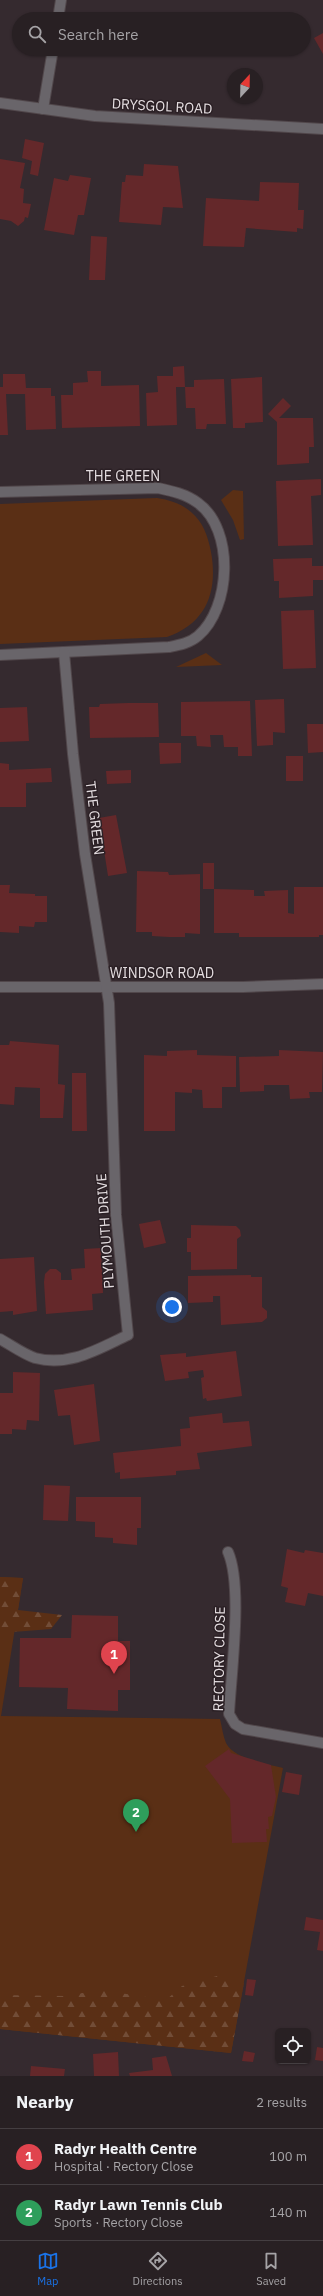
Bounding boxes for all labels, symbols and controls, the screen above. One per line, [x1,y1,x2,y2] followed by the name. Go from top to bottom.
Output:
[12,12,311,56] search box
[26,23,48,45] icon: search
[58,25,138,44] text: Search here
[227,68,263,104] north arrow
[111,94,213,118] street label: DRYSGOL ROAD
[86,467,160,485] street label: THE GREEN
[82,780,108,856] street label: THE GREEN
[110,964,214,982] street label: WINDSOR ROAD
[92,1173,118,1289] street label: PLYMOUTH DRIVE
[162,1297,182,1317] your location
[209,1606,229,1712] street label: RECTORY CLOSE
[101,1641,127,1674] pin: 1
[123,1799,149,1832] pin: 2
[275,2028,311,2064] map controls
[275,2028,311,2064] button: locate
[16,2091,74,2113] text: Nearby
[256,2094,307,2111] text: 2 results
[54,2139,197,2158] text: Radyr Health Centre
[25,2148,33,2165] text: 1
[269,2148,307,2165] text: 100 m
[54,2158,193,2175] text: Hospital · Rectory Close
[54,2195,223,2214] text: Radyr Lawn Tennis Club
[25,2204,33,2221] text: 2
[269,2204,307,2221] text: 140 m
[54,2214,183,2231] text: Sports · Rectory Close
[37,2250,59,2288] tab: Map
[133,2250,183,2288] tab: Directions
[256,2250,286,2288] tab: Saved

